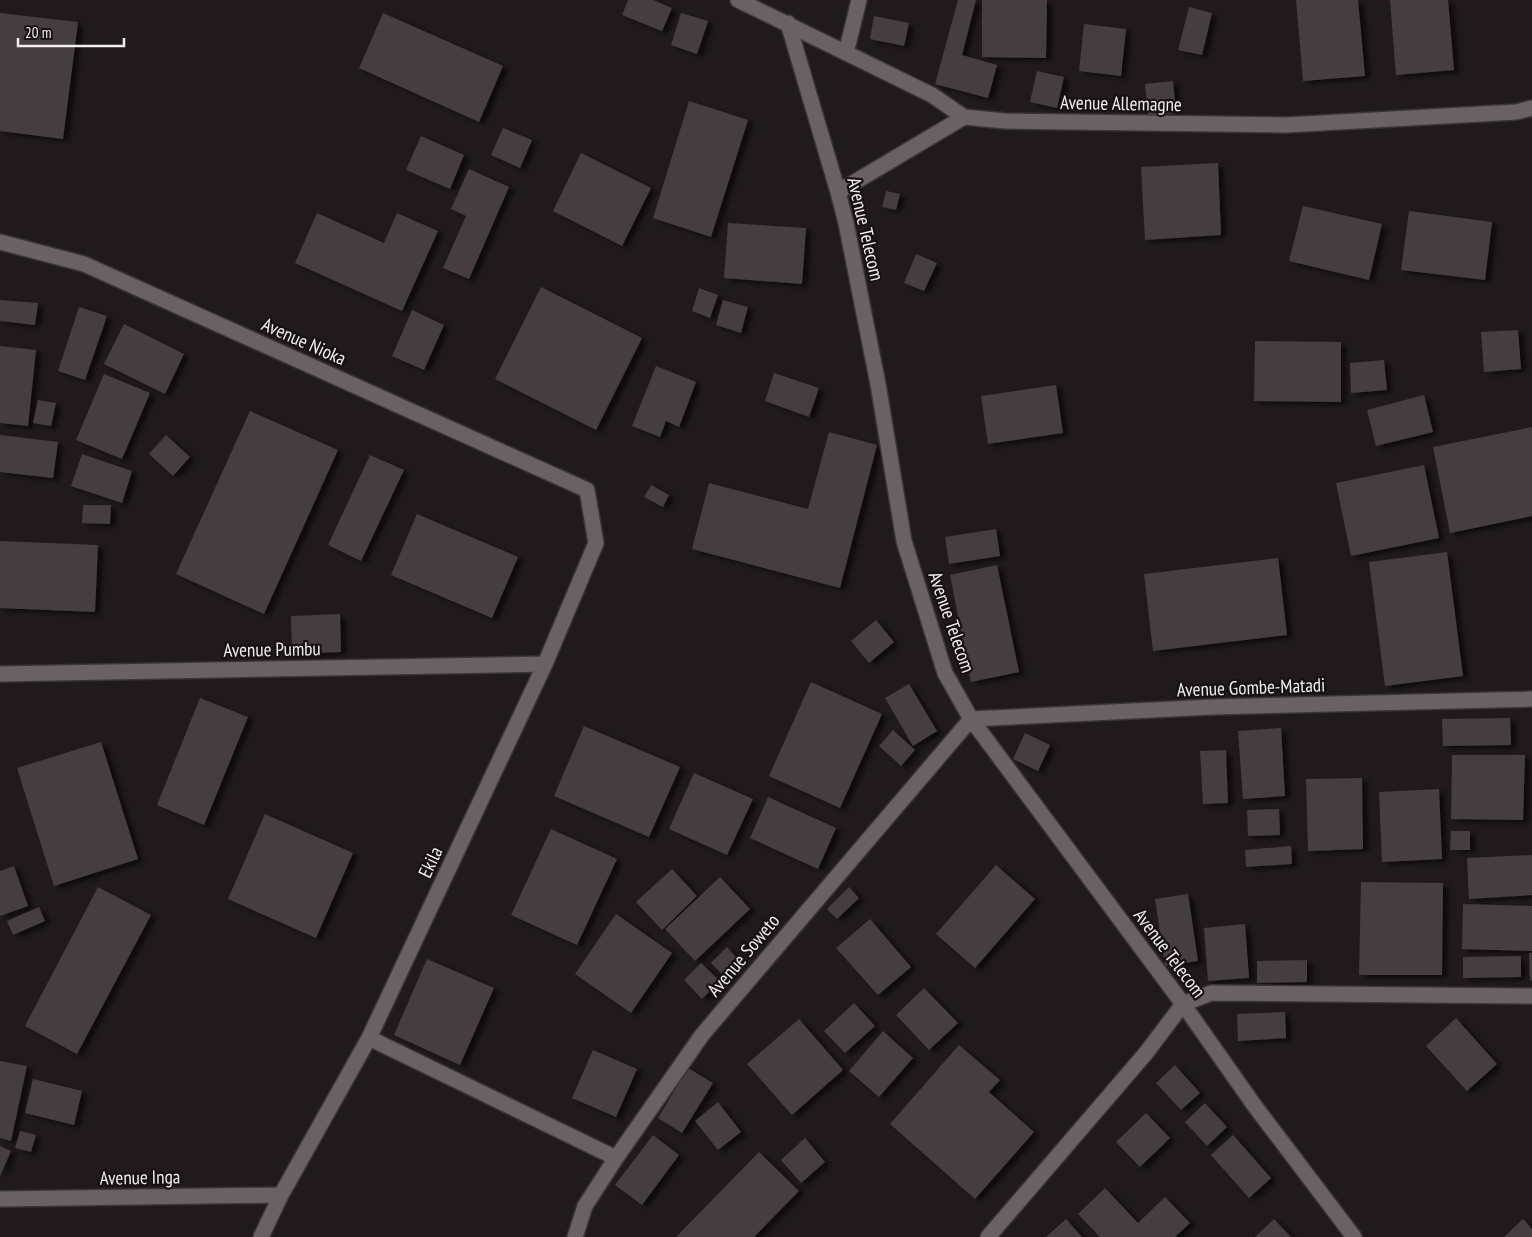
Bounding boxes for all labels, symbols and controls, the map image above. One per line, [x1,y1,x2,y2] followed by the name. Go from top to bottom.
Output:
[18,15,124,47] scale bar
[25,23,51,42] text: 20 m
[1060,90,1182,116] street label: Avenue Allemagne
[842,175,890,283] street label: Avenue Telecom
[258,312,350,370] street label: Avenue Nioka
[924,568,980,676] street label: Avenue Telecom
[223,636,321,662] street label: Avenue Pumbu
[1176,672,1326,702] street label: Avenue Gombe-Matadi
[412,843,448,881] street label: Ekila
[1129,904,1211,1002] street label: Avenue Telecom
[702,909,784,1001] street label: Avenue Soweto
[99,1164,181,1190] street label: Avenue Inga

